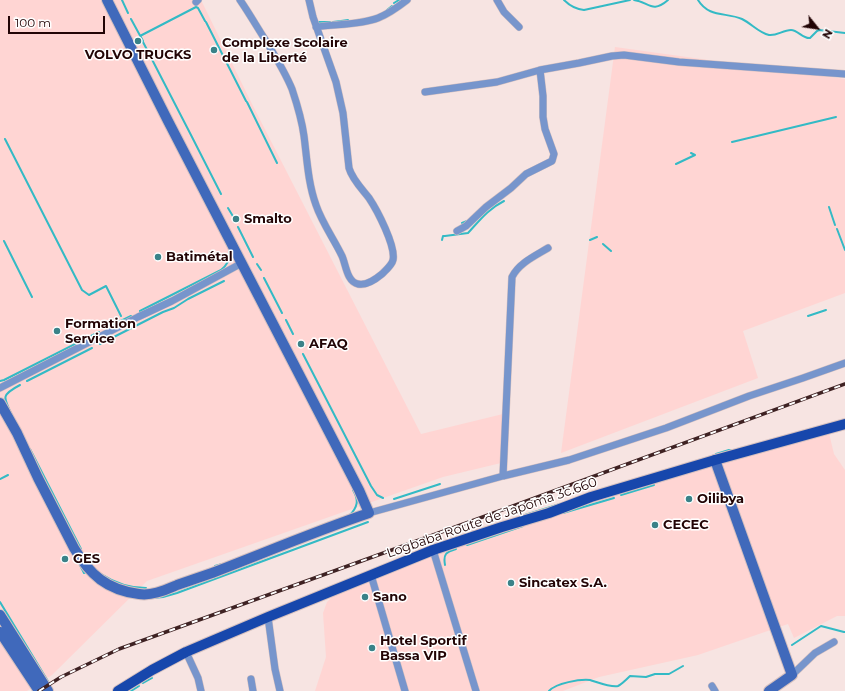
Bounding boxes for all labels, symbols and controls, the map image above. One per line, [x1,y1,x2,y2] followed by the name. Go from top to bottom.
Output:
[10,8,107,34] scale bar
[797,8,837,48] north arrow
[15,15,51,30] text: 100 m
[819,27,836,41] text: N
[222,35,348,66] place label: Complexe Scolaire de la Liberté
[133,36,143,46] marker: VOLVO TRUCKS
[209,45,219,55] marker: Complexe Scolaire de la Liberté
[85,47,191,63] place label: VOLVO TRUCKS
[244,211,292,227] place label: Smalto
[231,214,241,224] marker: Smalto
[166,249,233,265] place label: Batimétal
[153,252,163,262] marker: Batimétal
[65,316,136,347] place label: Formation Service
[52,326,62,336] marker: Formation Service
[309,336,348,352] place label: AFAQ
[296,339,306,349] marker: AFAQ
[385,475,599,561] street label: Logbaba Route de Japoma 3c.660
[697,491,744,507] place label: Oilibya
[684,494,694,504] marker: Oilibya
[663,517,709,533] place label: CECEC
[650,520,660,530] marker: CECEC
[73,551,100,567] place label: GES
[60,554,70,564] marker: GES
[519,575,607,591] place label: Sincatex S.A.
[506,578,516,588] marker: Sincatex S.A.
[373,589,407,605] place label: Sano
[360,592,370,602] marker: Sano
[380,633,466,664] place label: Hotel Sportif Bassa VIP
[367,643,377,653] marker: Hotel Sportif Bassa VIP

